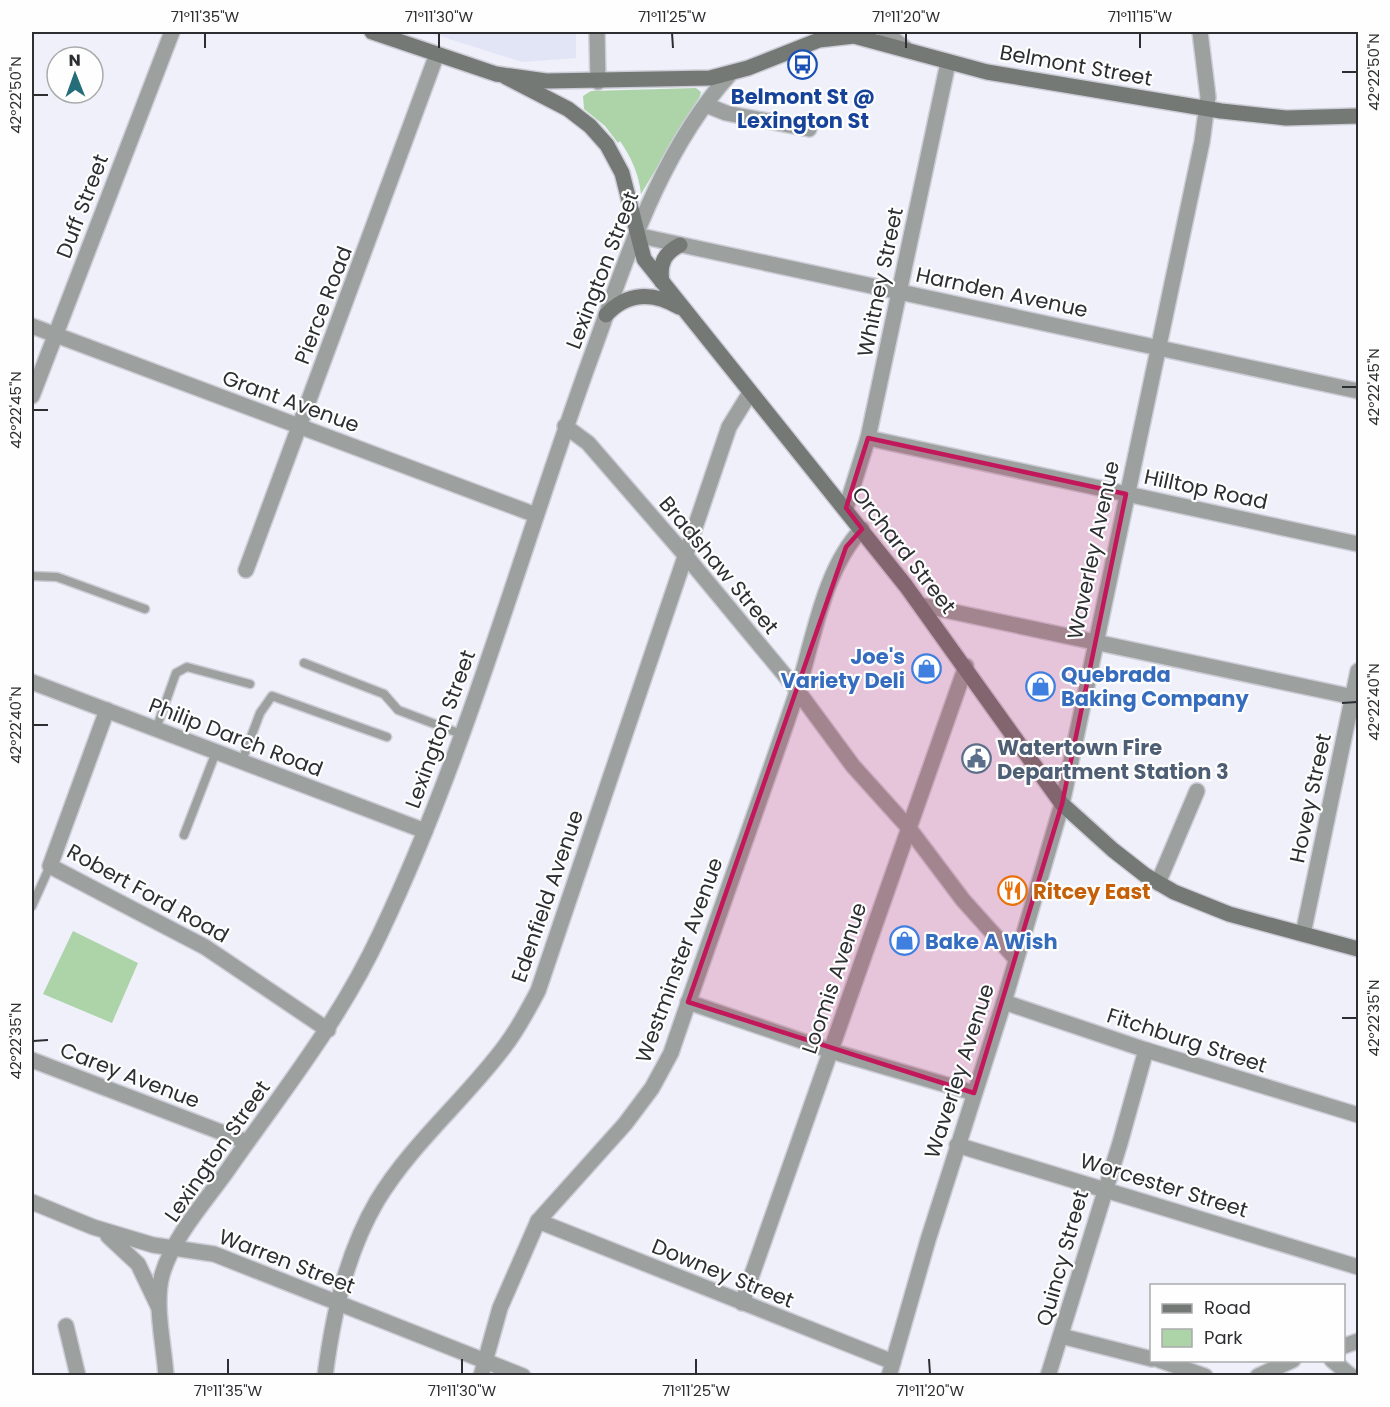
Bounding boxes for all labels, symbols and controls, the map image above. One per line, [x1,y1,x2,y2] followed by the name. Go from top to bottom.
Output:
[171,6,240,27] text: 71°11'35"W
[405,6,474,27] text: 71°11'30"W
[638,6,706,27] text: 71°11'25"W
[872,6,940,27] text: 71°11'20"W
[1108,6,1173,27] text: 71°11'15"W
[1363,33,1384,111] text: 42°22'50"N
[997,37,1155,93] street label: Belmont Street
[45,45,105,105] north arrow
[69,49,81,72] text: N
[787,49,819,81] bus stop icon: Belmont St @ Lexington St
[5,56,26,134] text: 42°22'50"N
[731,82,875,135] place label: Belmont St @ Lexington St
[49,150,115,262] street label: Duff Street
[559,187,645,353] street label: Lexington Street
[850,205,910,359] street label: Whitney Street
[287,242,359,368] street label: Pierce Road
[913,260,1091,324] street label: Harnden Avenue
[1363,348,1384,426] text: 42°22'45"N
[218,363,364,439] street label: Grant Avenue
[5,371,26,449] text: 42°22'45"N
[1060,458,1126,642] street label: Waverley Avenue
[1142,462,1270,516] street label: Hilltop Road
[845,480,963,620] street label: Orchard Street
[653,490,785,640] street label: Bradshaw Street
[780,642,905,695] place label: Joe's Variety Deli
[398,646,482,812] street label: Lexington Street
[910,652,942,684] shop icon: Joe's Variety Deli
[1061,660,1249,713] place label: Quebrada Baking Company
[1363,663,1384,741] text: 42°22'40"N
[1024,670,1056,702] shop icon: Quebrada Baking Company
[5,686,26,764] text: 42°22'40"N
[145,690,327,784] street label: Philip Darch Road
[1282,731,1338,865] street label: Hovey Street
[997,733,1229,786] place label: Watertown Fire Department Station 3
[960,743,992,775] public building icon: Watertown Fire Department Station 3
[504,806,590,986] street label: Edenfield Avenue
[62,836,234,950] street label: Robert Ford Road
[628,853,730,1067] street label: Westminster Avenue
[996,875,1028,907] restaurant icon: Ritcey East
[1033,877,1151,906] place label: Ritcey East
[795,899,873,1057] street label: Loomis Avenue
[888,925,920,957] shop icon: Bake A Wish
[925,927,1058,956] place label: Bake A Wish
[1363,979,1384,1057] text: 42°22'35"N
[917,980,1001,1162] street label: Waverley Avenue
[1103,1001,1271,1079] street label: Fitchburg Street
[5,1002,26,1080] text: 42°22'35"N
[56,1035,204,1115] street label: Carey Avenue
[157,1074,277,1228] street label: Lexington Street
[1077,1146,1251,1224] street label: Worcester Street
[1029,1187,1095,1329] street label: Quincy Street
[215,1222,359,1300] street label: Warren Street
[648,1231,798,1315] street label: Downey Street
[1150,1284,1345,1362] legend
[1204,1295,1251,1320] text: Road
[1204,1325,1243,1350] text: Park
[194,1380,263,1401] text: 71°11'35"W
[428,1380,497,1401] text: 71°11'30"W
[662,1380,730,1401] text: 71°11'25"W
[896,1380,964,1401] text: 71°11'20"W

